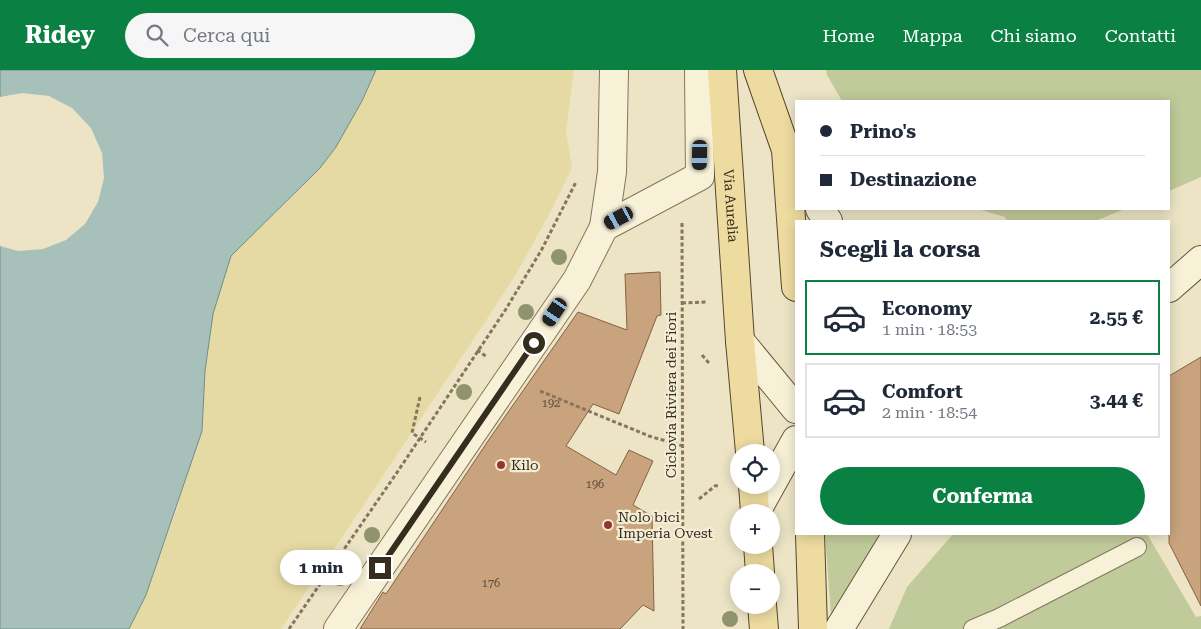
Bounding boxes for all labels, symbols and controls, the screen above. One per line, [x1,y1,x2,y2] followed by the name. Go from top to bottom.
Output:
[125,13,475,58] search box
[25,21,95,49] text: Ridey
[143,21,171,49] icon: search
[183,24,270,47] text: Cerca qui
[822,25,875,46] text: Home
[903,25,962,46] text: Mappa
[990,25,1077,46] text: Chi siamo
[1105,25,1176,46] text: Contatti
[850,120,916,143] text: Prino's
[692,140,707,170] car
[850,168,977,191] text: Destinazione
[721,169,741,243] street label: Via Aurelia
[602,204,635,232] car
[820,237,980,262] text: Scegli la corsa
[540,295,569,329] car
[822,295,867,340] icon: car
[882,297,972,320] text: Economy
[1090,306,1143,329] text: 2.55 €
[663,311,679,478] street label: Ciclovia Riviera dei Fiori
[882,320,977,339] text: 1 min · 18:53
[523,332,545,354] route start
[822,378,867,423] icon: car
[882,380,963,403] text: Comfort
[1090,389,1143,412] text: 3.44 €
[542,397,560,410] house number: 192
[882,403,977,422] text: 2 min · 18:54
[730,444,780,614] map controls
[730,444,780,494] button: locate
[511,457,539,473] place label: Kilo
[495,459,507,471] marker: Kilo
[820,467,1145,525] button: Conferma
[586,478,604,491] house number: 196
[730,504,780,554] button: +
[618,509,713,541] place label: Nolo bici Imperia Ovest
[602,519,614,531] marker: Nolo bici Imperia Ovest
[280,550,362,586] callout: 1 min
[369,557,391,579] route end
[299,558,343,577] text: 1 min
[730,564,780,614] button: −
[482,577,500,590] house number: 176

